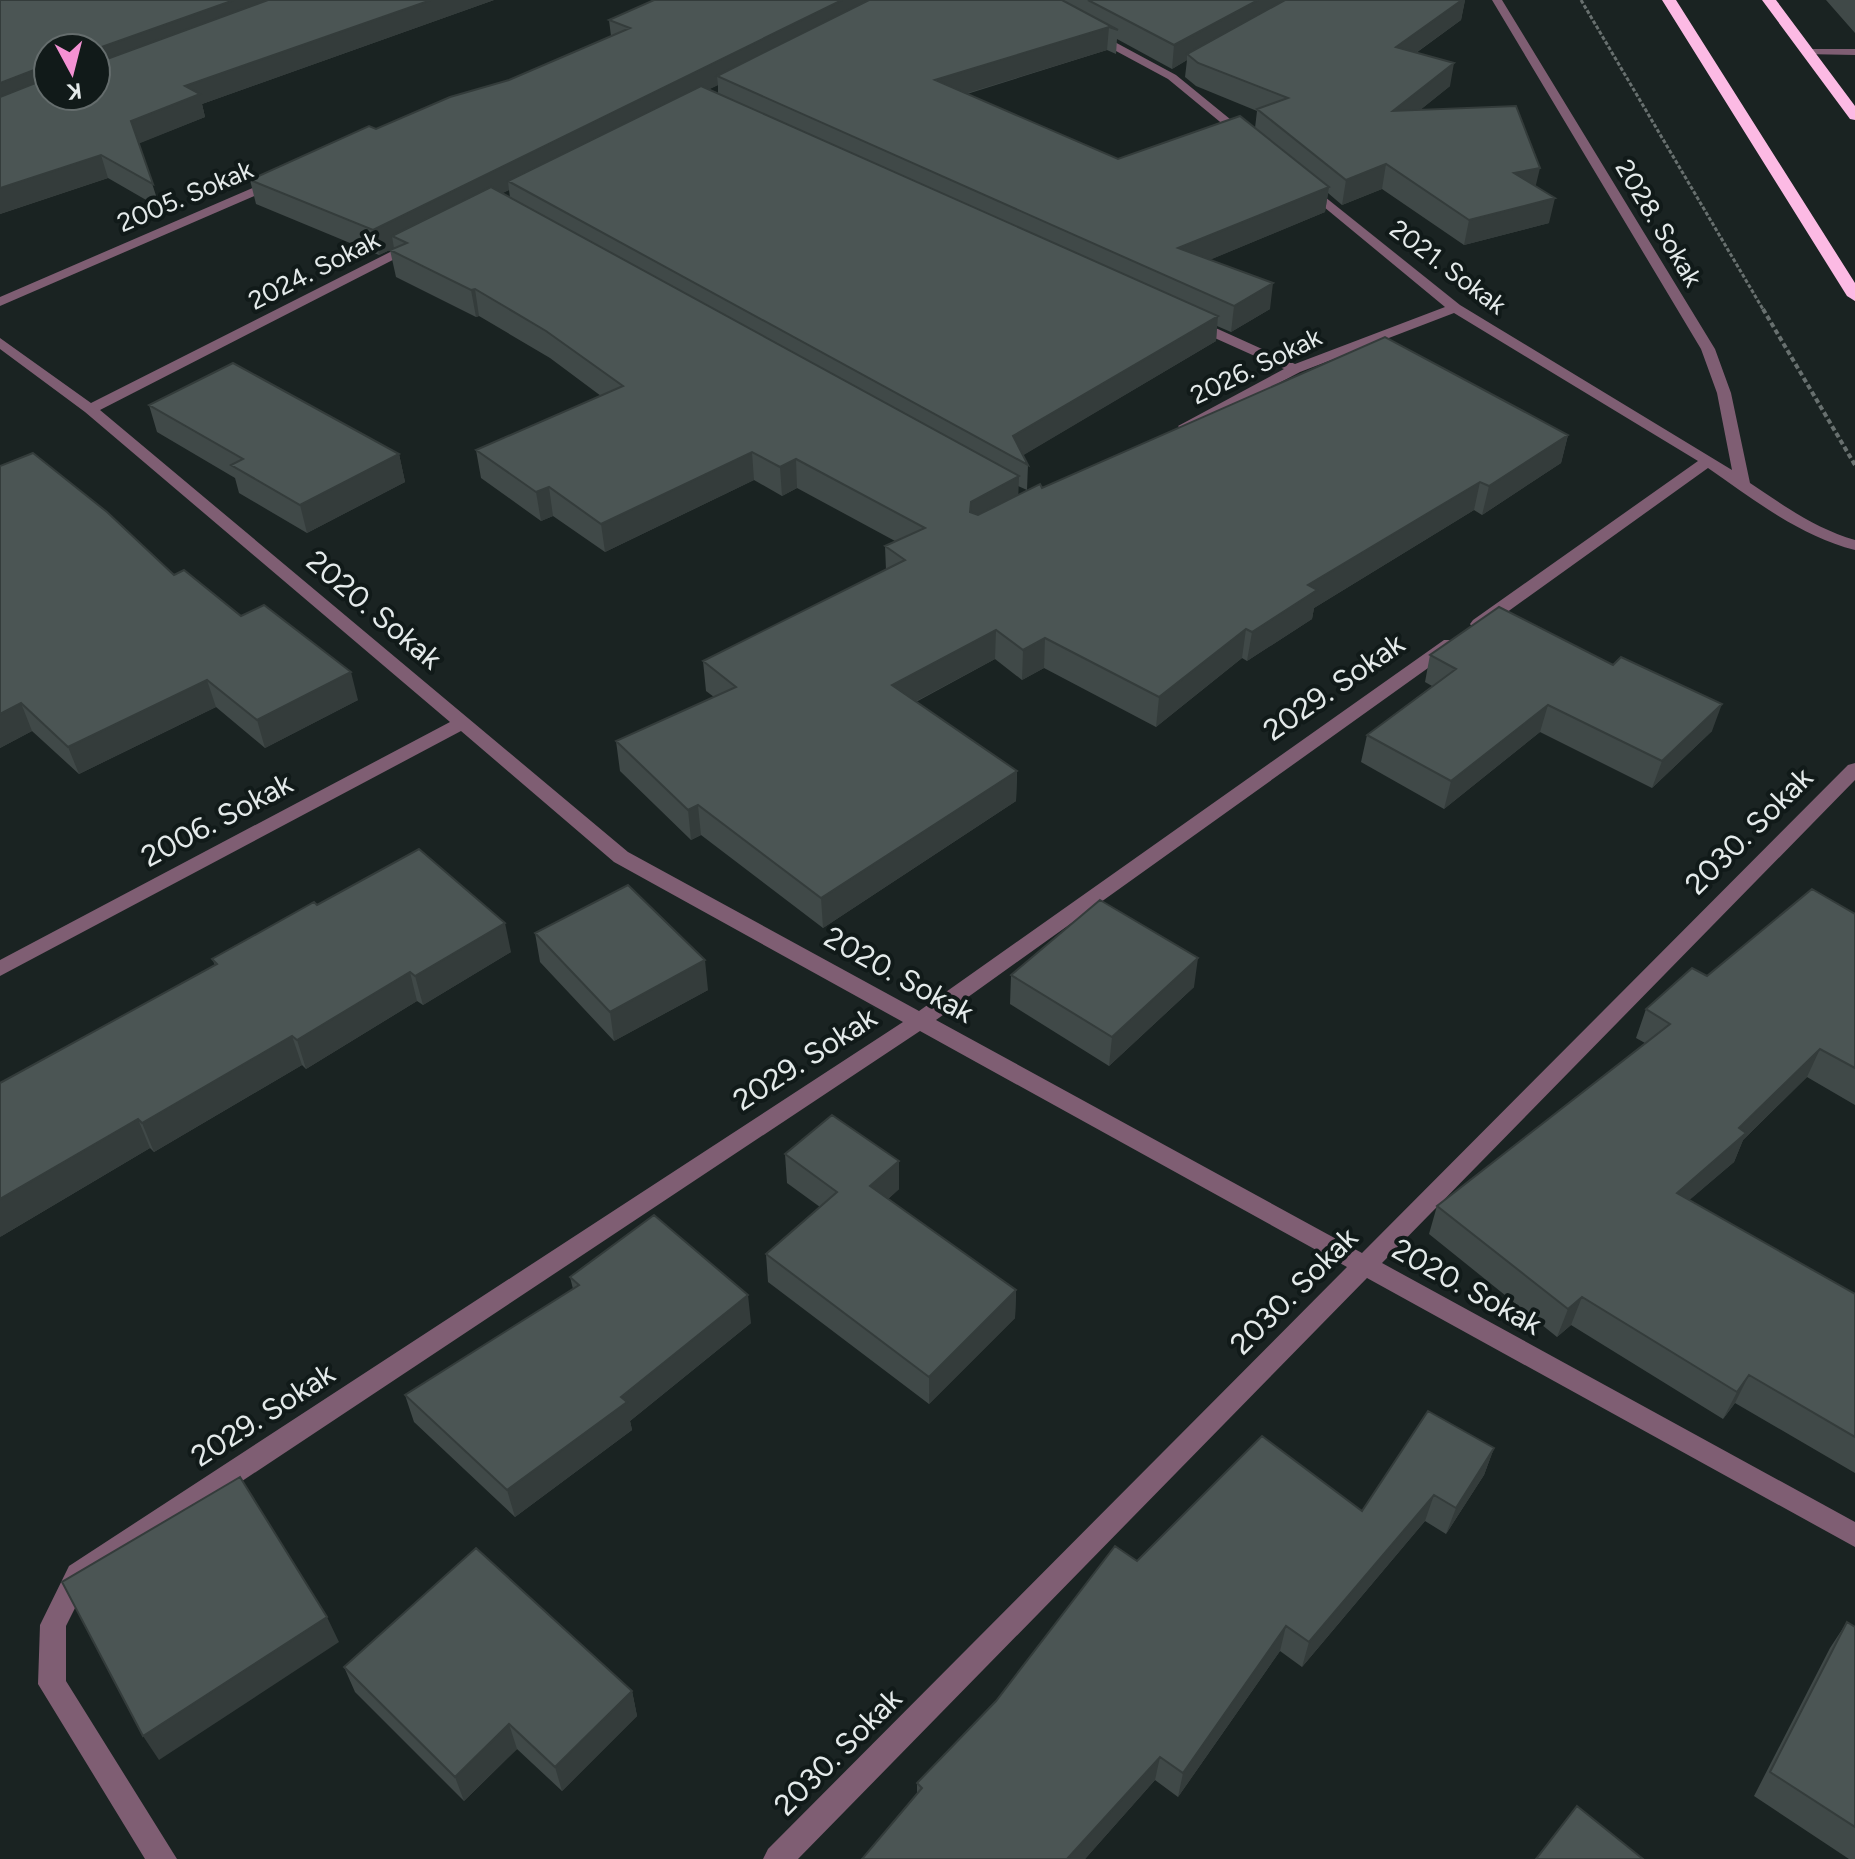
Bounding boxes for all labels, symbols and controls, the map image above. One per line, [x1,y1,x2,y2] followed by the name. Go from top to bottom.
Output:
[32,32,112,112] north arrow
[65,77,83,106] text: K
[113,153,258,239] street label: 2005. Sokak
[1609,154,1710,293] street label: 2028. Sokak
[1383,213,1513,321] street label: 2021. Sokak
[243,223,385,317] street label: 2024. Sokak
[1185,320,1327,411] street label: 2026. Sokak
[299,542,450,677] street label: 2020. Sokak
[1256,624,1412,749] street label: 2029. Sokak
[1677,759,1820,902] street label: 2030. Sokak
[135,764,299,875] street label: 2006. Sokak
[818,918,981,1031] street label: 2020. Sokak
[726,998,884,1119] street label: 2029. Sokak
[1222,1219,1365,1362] street label: 2030. Sokak
[1386,1230,1549,1343] street label: 2020. Sokak
[184,1354,342,1475] street label: 2029. Sokak
[766,1680,909,1823] street label: 2030. Sokak

